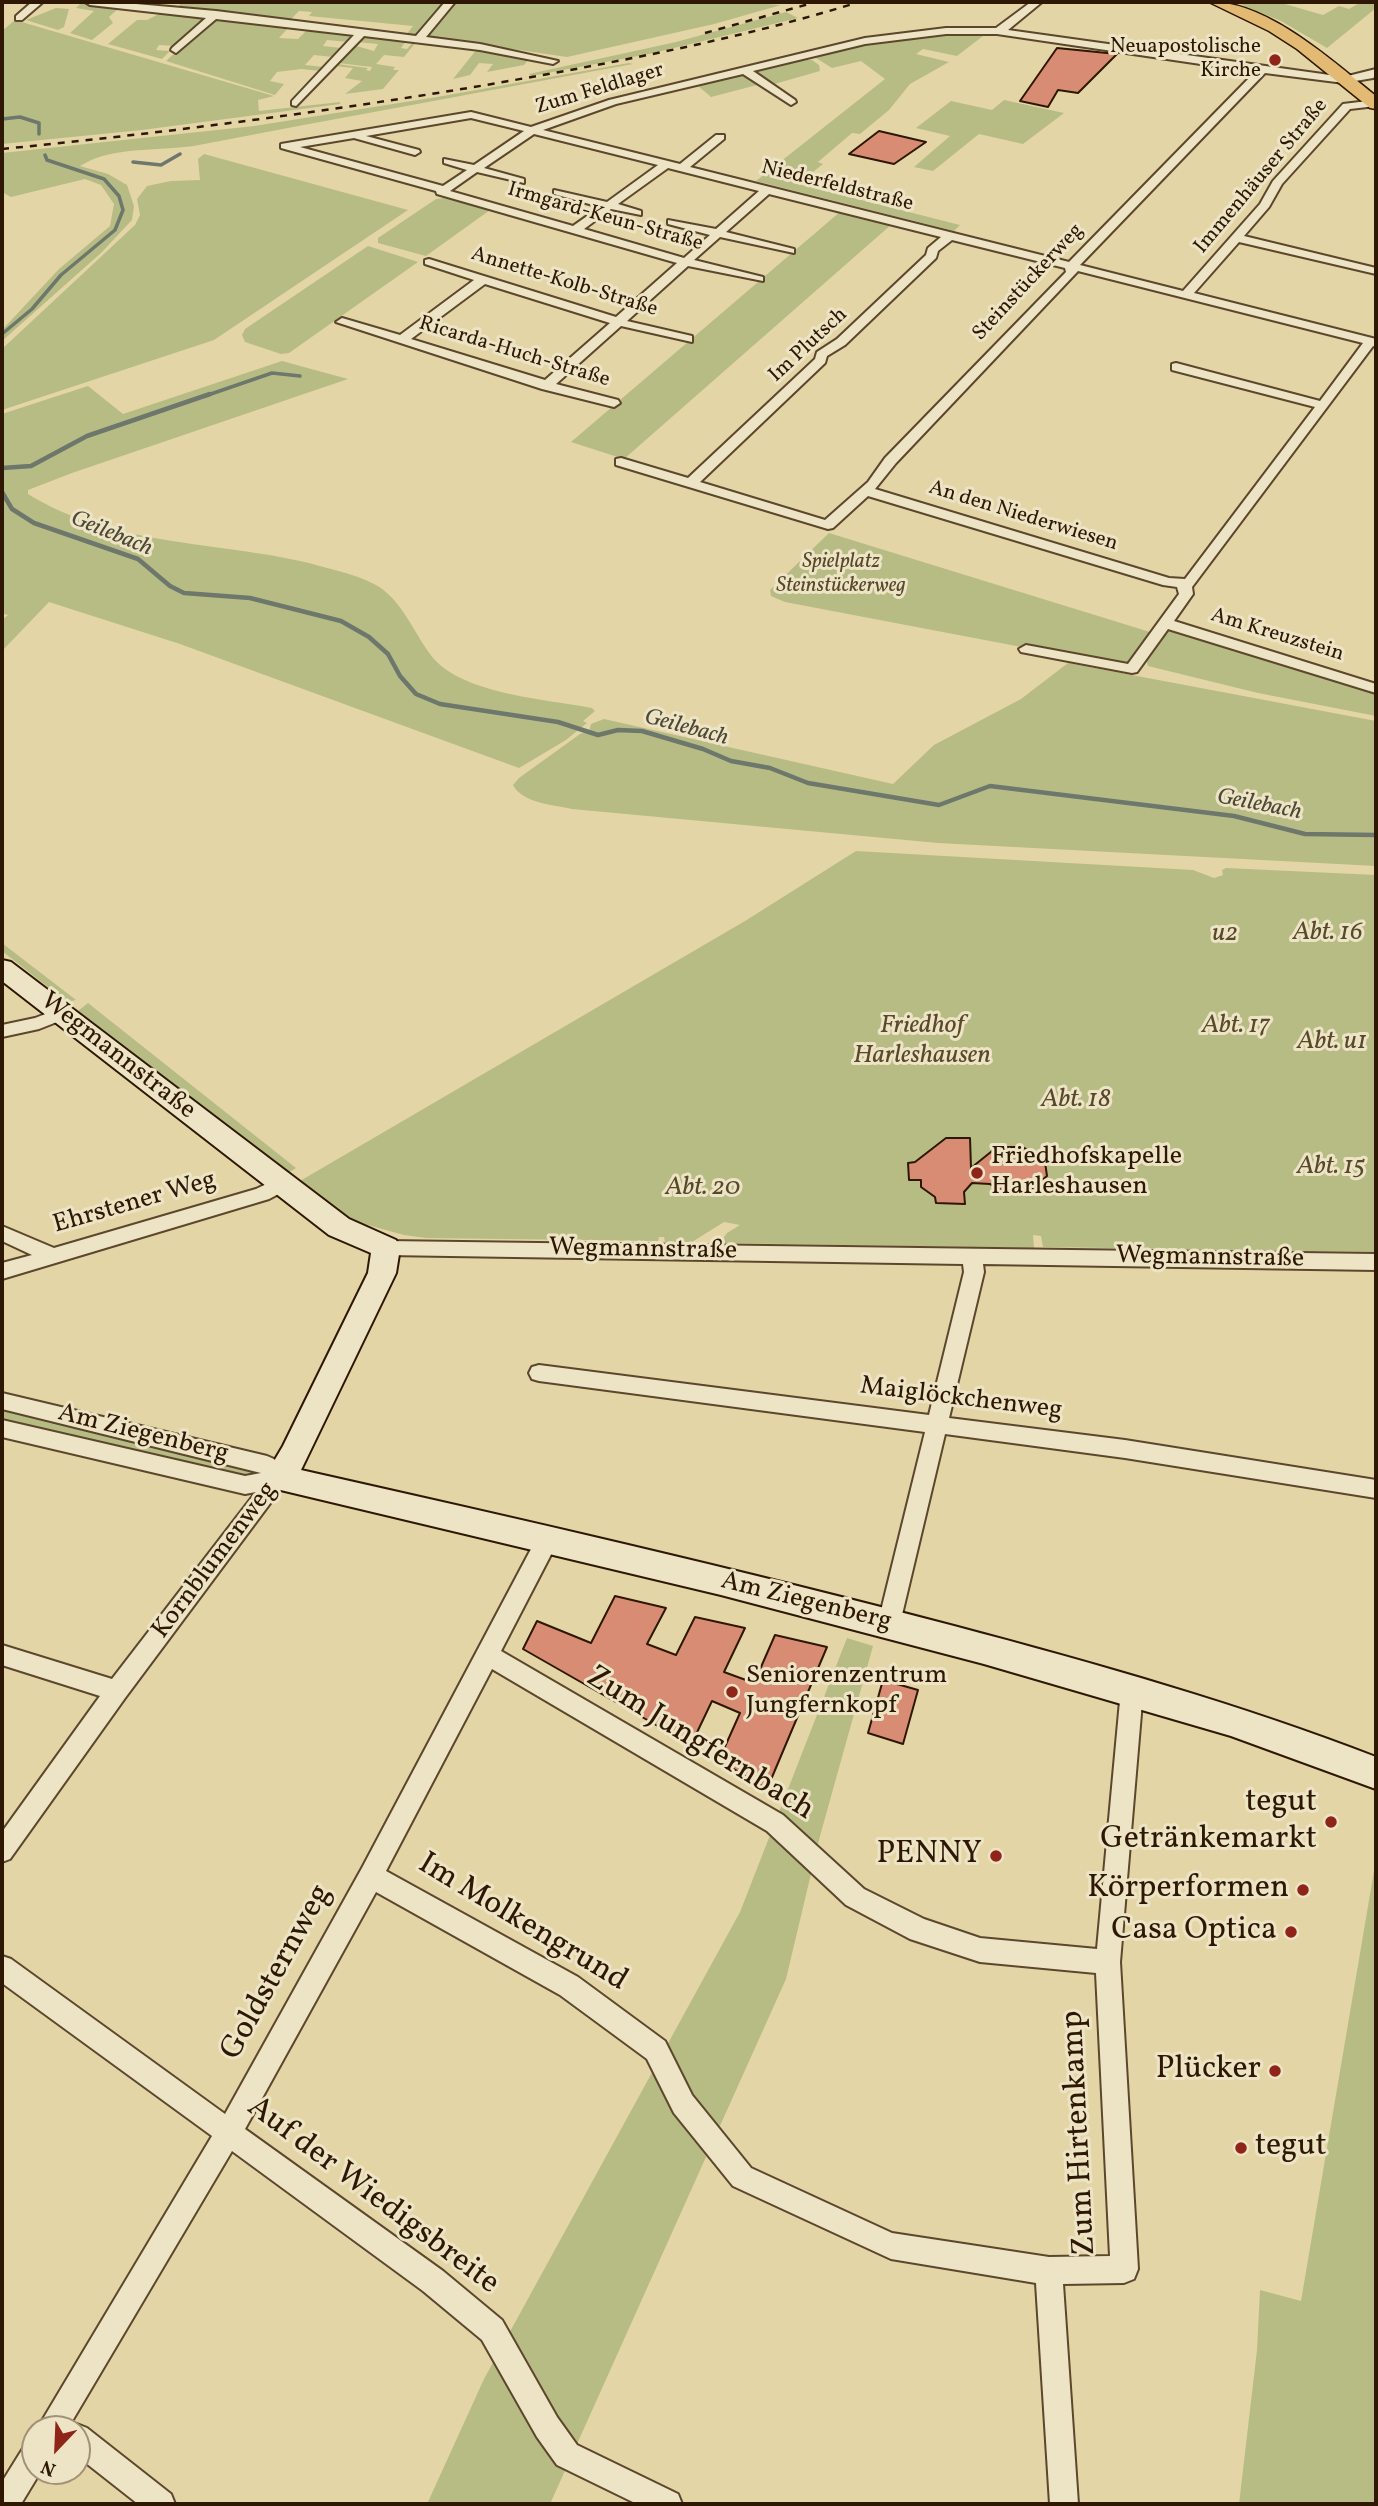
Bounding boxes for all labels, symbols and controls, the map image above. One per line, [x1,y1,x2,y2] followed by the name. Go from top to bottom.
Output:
[1110,35,1261,85] place label: Neuapostolische Kirche
[1267,52,1283,68] marker: Neuapostolische Kirche
[533,59,667,121] street label: Zum Feldlager
[1190,94,1334,260] street label: Immenhäuser Straße
[758,156,916,218] street label: Niederfeldstraße
[504,178,706,258] street label: Irmgard-Keun-Straße
[968,219,1090,347] street label: Steinstückerweg
[468,243,660,323] street label: Annette-Kolb-Straße
[764,303,854,389] street label: Im Plutsch
[415,312,613,394] street label: Ricarda-Huch-Straße
[925,476,1121,558] street label: An den Niederwiesen
[66,506,156,564] water label: Geilebach
[776,550,906,600] park label: Spielplatz Steinstückerweg
[1207,604,1347,668] street label: Am Kreuzstein
[641,705,731,753] water label: Geilebach
[1214,784,1304,828] water label: Geilebach
[1293,918,1363,950] park label: Abt. 16
[1212,919,1238,951] park label: u2
[33,987,201,1127] street label: Wegmannstraße
[853,1011,991,1072] park label: Friedhof Harleshausen
[1202,1011,1270,1043] park label: Abt. 17
[1297,1027,1367,1059] park label: Abt. u1
[1041,1085,1111,1117] park label: Abt. 18
[991,1142,1182,1204] place label: Friedhofskapelle Harleshausen
[1297,1152,1365,1184] park label: Abt. 15
[969,1165,985,1181] marker: Friedhofskapelle Harleshausen
[50,1166,220,1242] street label: Ehrstener Weg
[665,1173,741,1205] park label: Abt. 20
[548,1234,738,1268] street label: Wegmannstraße
[1115,1242,1305,1276] street label: Wegmannstraße
[858,1372,1064,1428] street label: Maiglöckchenweg
[54,1399,232,1471] street label: Am Ziegenberg
[147,1476,285,1646] street label: Kornblumenweg
[717,1567,895,1639] street label: Am Ziegenberg
[578,1659,820,1831] street label: Zum Jungfernbach
[746,1661,947,1722] place label: Seniorenzentrum Jungfernkopf
[724,1684,740,1700] marker: Seniorenzentrum Jungfernkopf
[1100,1785,1317,1860] place label: tegut Getränkemarkt
[1323,1814,1339,1830] marker: tegut Getränkemarkt
[877,1837,982,1875] place label: PENNY
[410,1846,634,2002] street label: Im Molkengrund
[988,1848,1004,1864] marker: PENNY
[1087,1871,1289,1909] place label: Körperformen
[214,1879,342,2067] street label: Goldsternweg
[1295,1882,1311,1898] marker: Körperformen
[1111,1913,1277,1951] place label: Casa Optica
[1283,1924,1299,1940] marker: Casa Optica
[1055,2010,1107,2256] street label: Zum Hirtenkamp
[1156,2052,1261,2090] place label: Plücker
[1267,2063,1283,2079] marker: Plücker
[238,2090,506,2304] street label: Auf der Wiedigsbreite
[1255,2129,1327,2167] place label: tegut
[1233,2140,1249,2156] marker: tegut
[21,2415,91,2485] north arrow
[37,2453,60,2482] text: N

